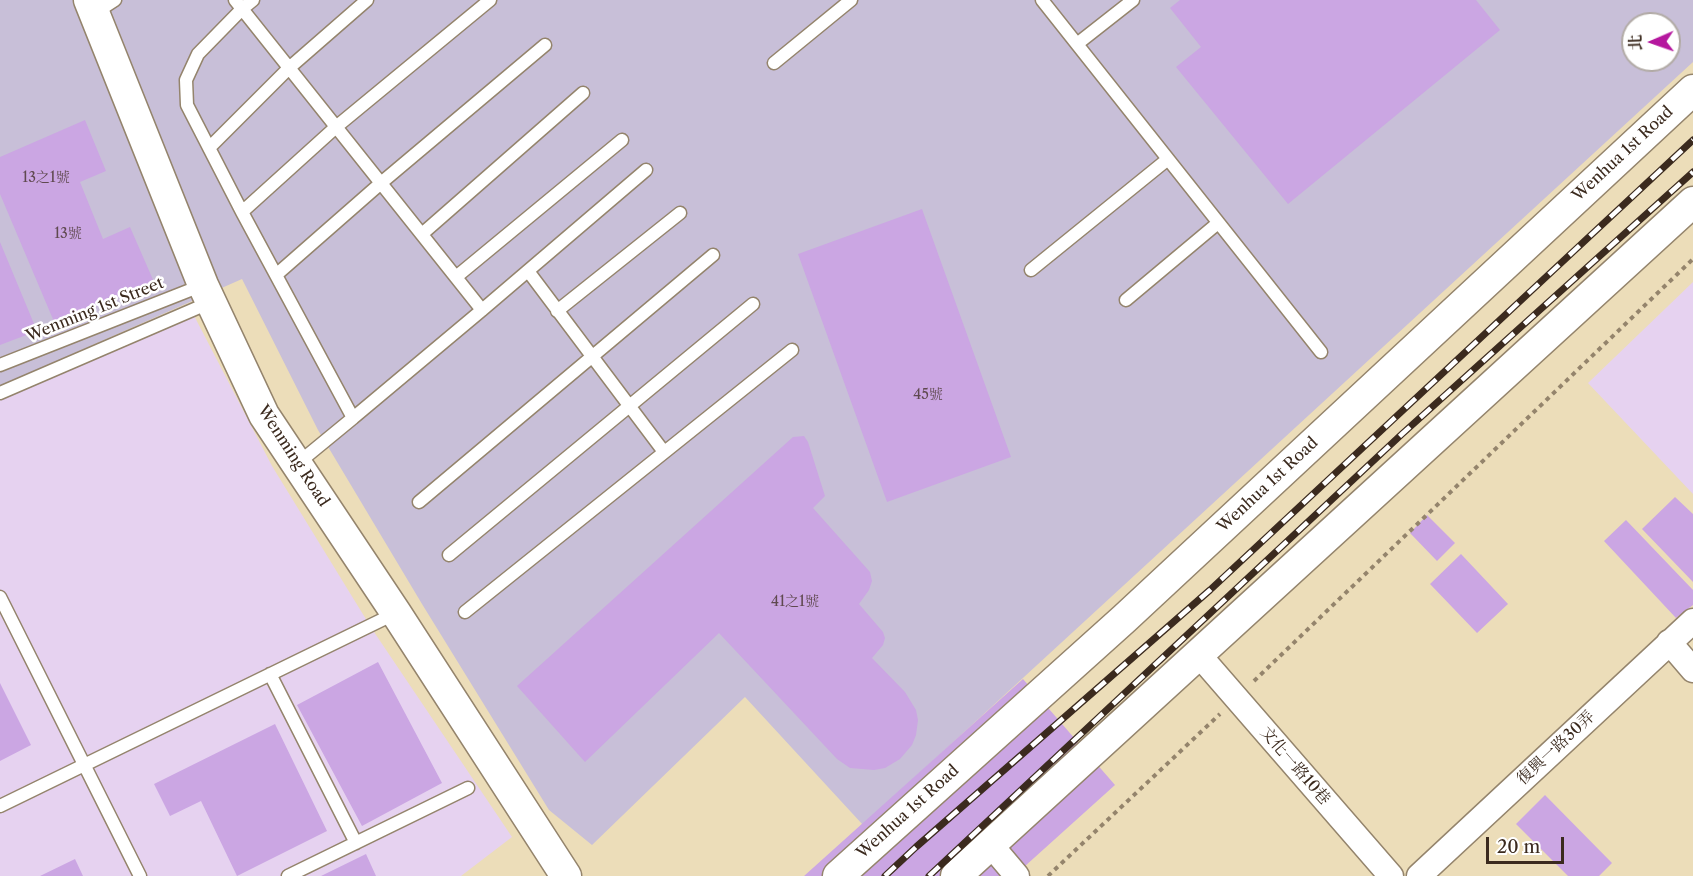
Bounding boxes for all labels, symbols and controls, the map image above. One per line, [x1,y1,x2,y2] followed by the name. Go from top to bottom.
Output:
[1621,12,1681,72] north arrow
[1625,34,1645,51] text: 北
[1569,102,1677,206] street label: Wenhua 1st Road
[22,170,70,186] house number: 13之1號
[54,226,82,242] house number: 13號
[23,274,167,346] street label: Wenming 1st Street
[913,387,943,403] house number: 45號
[253,402,333,510] street label: Wenming Road
[1214,433,1322,537] street label: Wenhua 1st Road
[771,594,819,610] house number: 41之1號
[1513,707,1599,789] street label: 復興一路30弄
[1256,723,1334,809] street label: 文化一路10巷
[853,761,963,863] street label: Wenhua 1st Road
[1489,825,1567,863] scale bar
[1497,836,1540,858] text: 20 m

